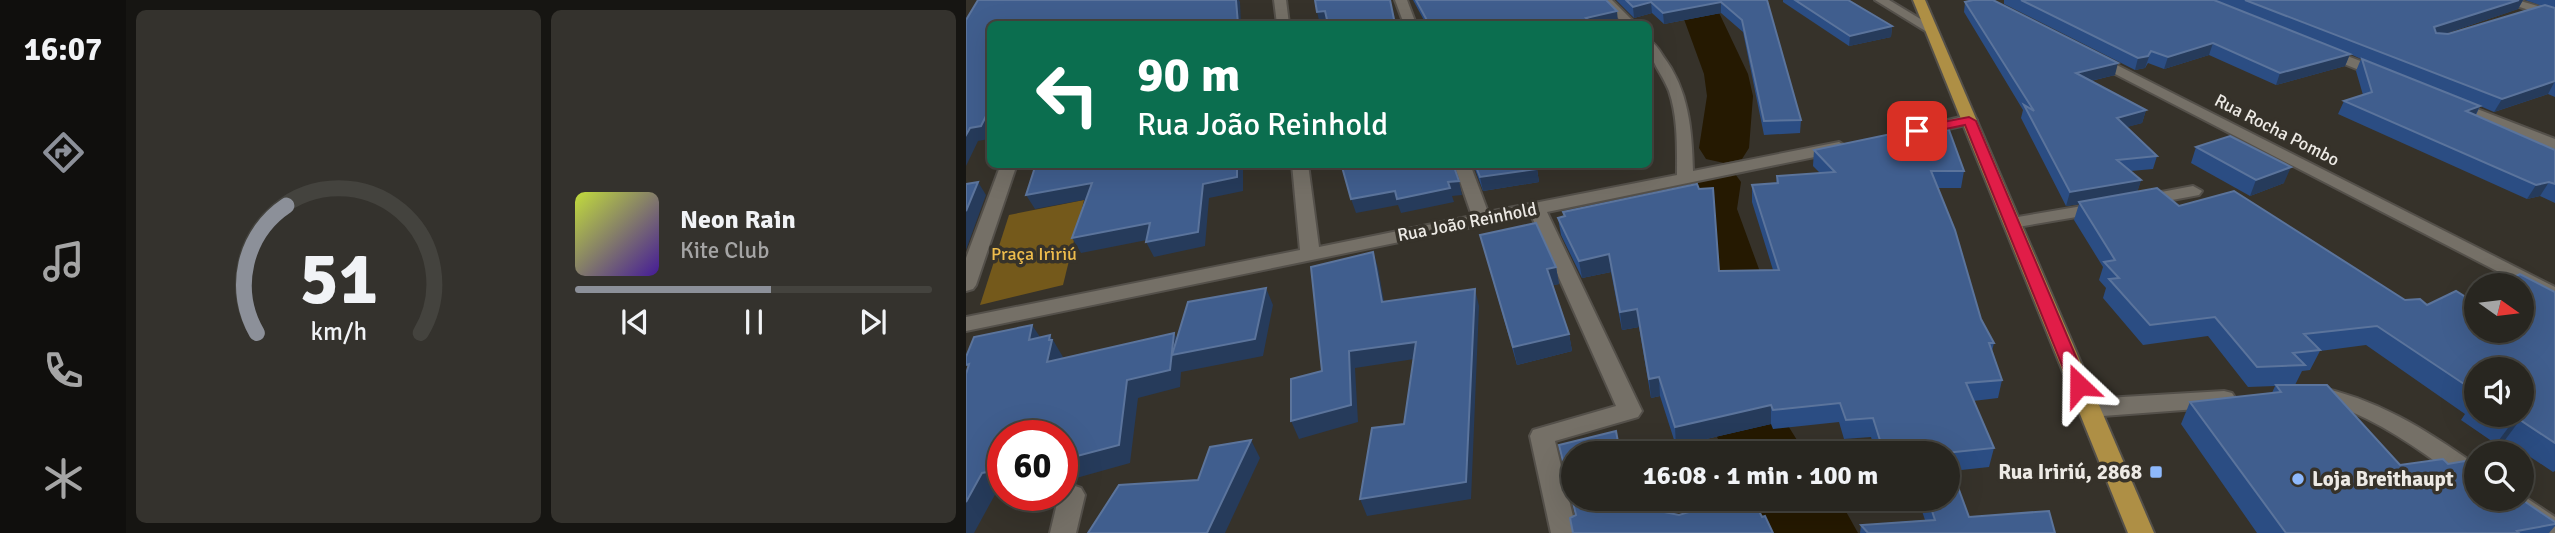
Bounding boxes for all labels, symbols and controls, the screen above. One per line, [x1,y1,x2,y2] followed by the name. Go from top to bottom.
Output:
[24,30,102,69] text: 16:07
[1137,45,1240,105] text: 90 m
[1022,49,1113,140] icon: left
[2211,89,2343,171] street label: Rua Rocha Pombo
[1887,101,1947,161] pin
[1137,105,1388,144] text: Rua João Reinhold
[1898,112,1936,150] icon: arrive
[39,128,88,177] icon: directions
[1396,198,1538,246] street label: Rua João Reinhold
[680,204,796,236] text: Neon Rain
[299,235,378,324] text: 51
[680,236,769,265] text: Kite Club
[39,237,88,286] icon: music
[991,243,1077,265] park label: Praça Iririú
[2464,273,2534,343] north arrow
[2464,273,2534,511] map controls
[616,303,654,341] icon: previous
[735,303,773,341] icon: pause
[854,303,892,341] icon: next
[310,315,367,346] text: km/h
[39,346,88,395] icon: phone
[2042,348,2116,422] position arrow
[2464,357,2534,427] button: sound
[987,420,1078,511] speed limit sign: 60
[2464,441,2534,511] button: search
[39,454,88,503] icon: climate
[1998,459,2142,485] place label: Rua Iririú, 2868
[1643,460,1878,492] text: 16:08 · 1 min · 100 m
[2148,464,2164,480] marker: Rua Iririú, 2868
[2312,466,2454,492] place label: Loja Breithaupt
[2290,471,2306,487] marker: Loja Breithaupt

